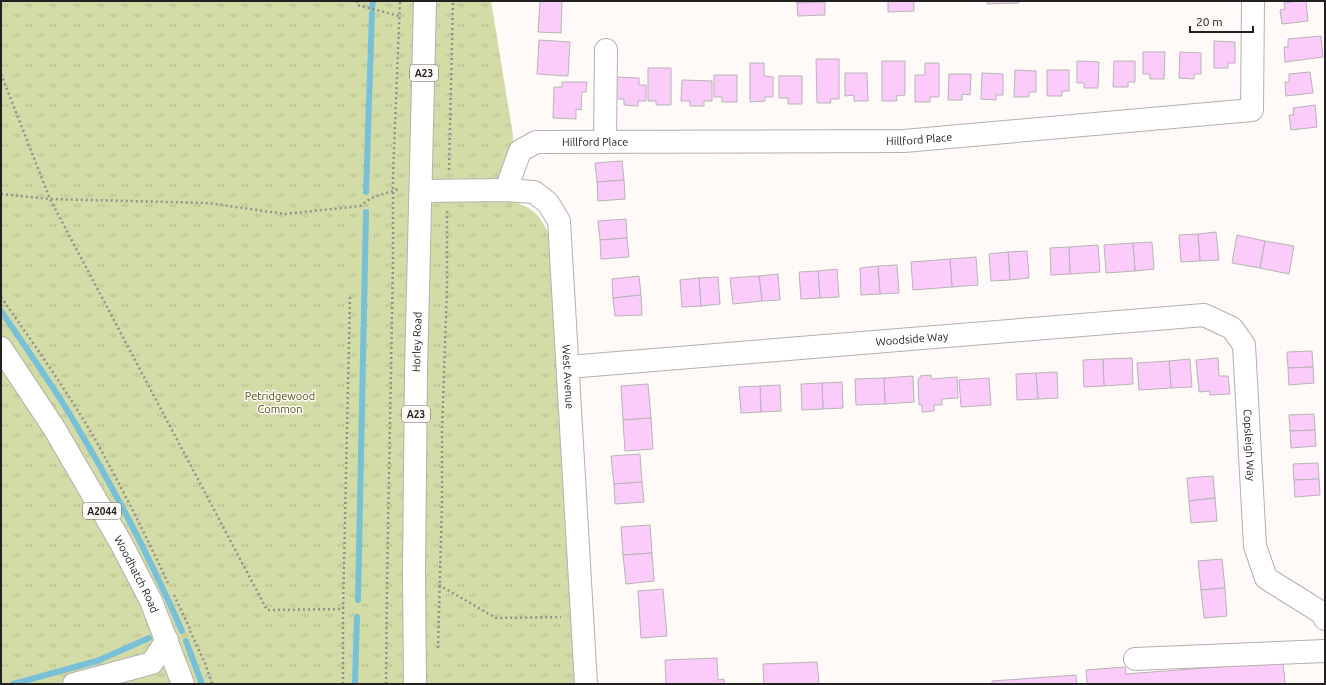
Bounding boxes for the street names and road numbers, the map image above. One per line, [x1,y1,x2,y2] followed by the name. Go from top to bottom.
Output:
[410,65,438,81] road number: A23
[886,131,953,147] street label: Hillford Place
[562,136,628,148] street label: Hillford Place
[410,312,423,372] street label: Horley Road
[875,330,949,348] street label: Woodside Way
[560,344,576,409] street label: West Avenue
[402,406,430,422] road number: A23
[1242,409,1257,482] street label: Copsleigh Way
[83,503,121,519] road number: A2044
[112,533,161,614] street label: Woodhatch Road

